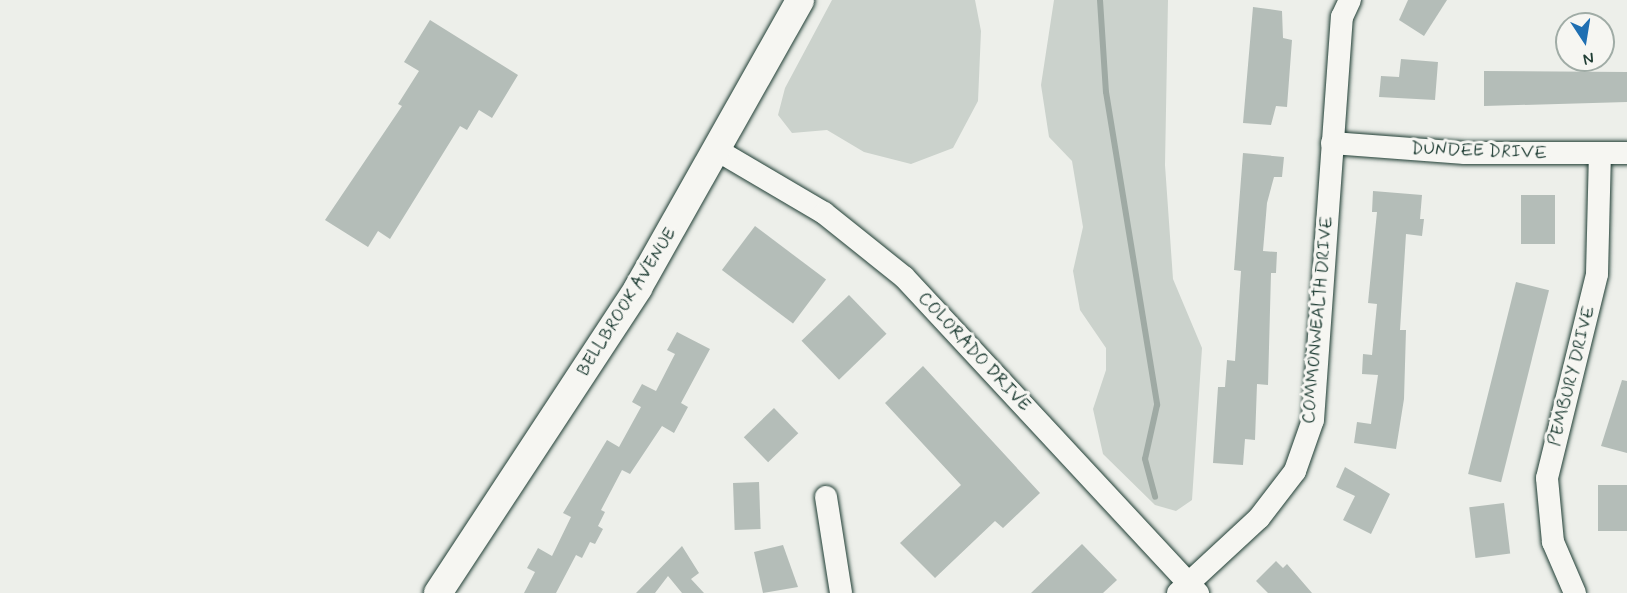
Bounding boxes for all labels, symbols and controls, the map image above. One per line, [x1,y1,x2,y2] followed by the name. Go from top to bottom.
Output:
[1555,12,1615,72] north arrow
[1581,47,1596,70] text: N
[1411,138,1547,164] street label: DUNDEE DRIVE
[1298,215,1338,425] street label: COMMONWEALTH DRIVE
[572,223,682,381] street label: BELLBROOK AVENUE
[912,287,1036,417] street label: COLORADO DRIVE
[1544,303,1600,449] street label: PEMBURY DRIVE

